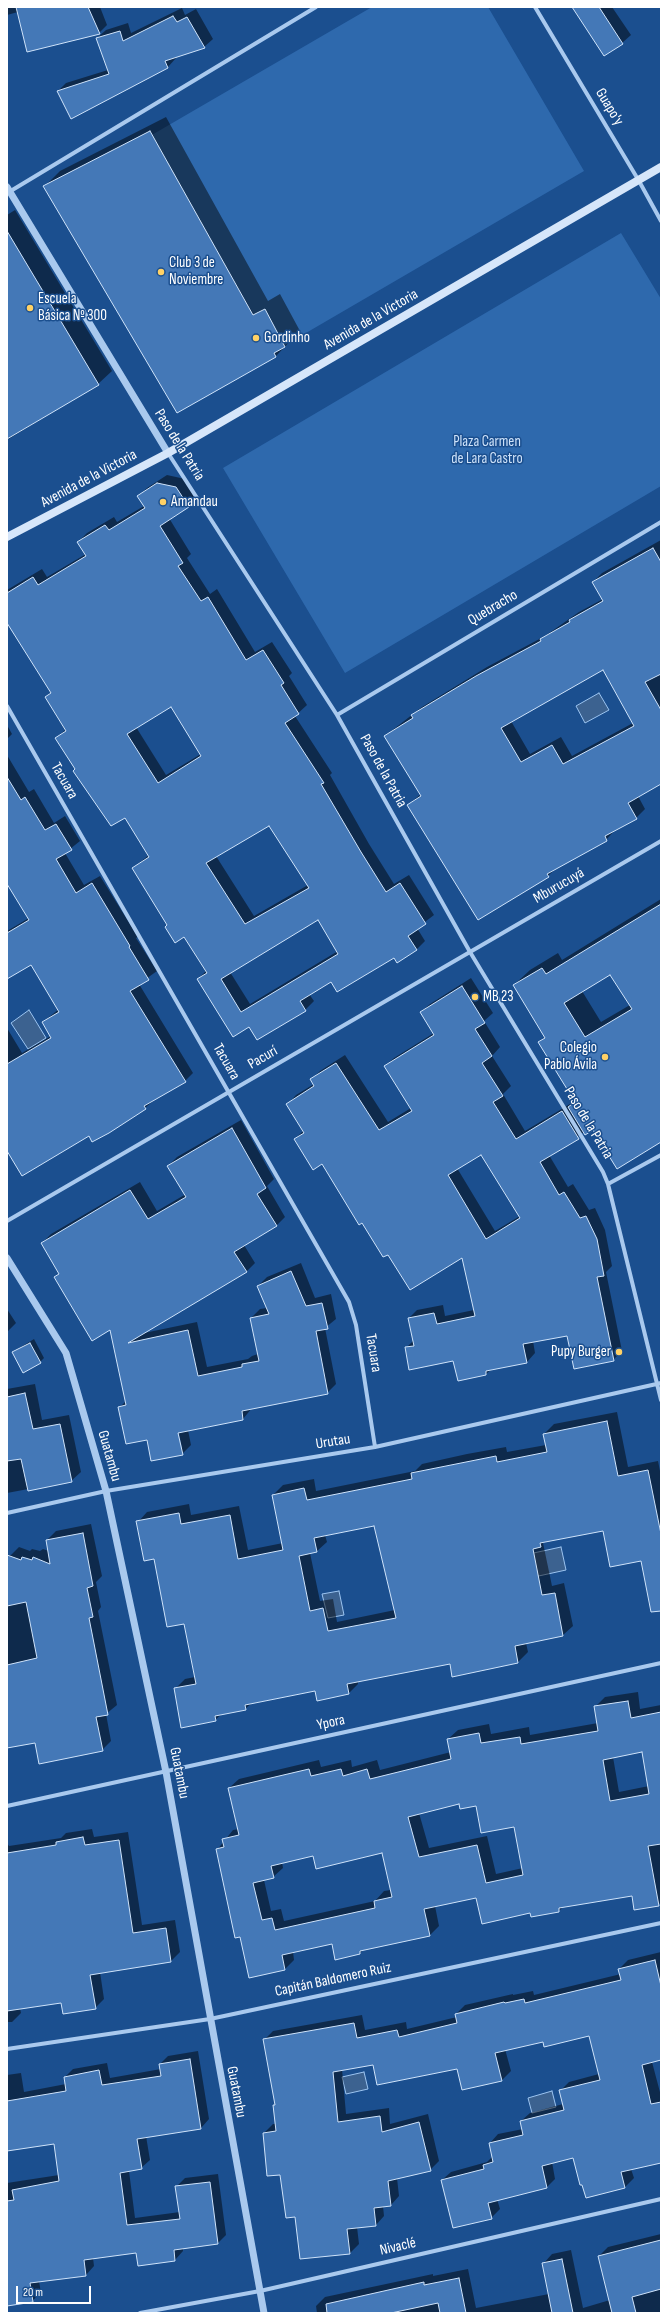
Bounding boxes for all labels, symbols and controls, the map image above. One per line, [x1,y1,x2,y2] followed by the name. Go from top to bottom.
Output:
[591,85,627,129] street label: Guapo'y
[169,254,223,289] place label: Club 3 de Noviembre
[156,267,166,277] marker: Club 3 de Noviembre
[321,286,421,354] street label: Avenida de la Victoria
[38,290,107,325] place label: Escuela Básica Nº 300
[25,303,35,313] marker: Escuela Básica Nº 300
[264,329,310,347] place label: Gordinho
[251,333,261,343] marker: Gordinho
[150,406,208,484] street label: Paso de la Patria
[451,433,523,468] park label: Plaza Carmen de Lara Castro
[38,446,140,512] street label: Avenida de la Victoria
[171,493,218,511] place label: Amandau
[158,497,168,507] marker: Amandau
[465,586,521,630] street label: Quebracho
[356,731,410,811] street label: Paso de la Patria
[47,760,81,802] street label: Tacuara
[530,864,588,908] street label: Mburucuyá
[483,988,513,1006] place label: MB 23
[470,992,480,1002] marker: MB 23
[544,1039,597,1074] place label: Colegio Pablo Ávila
[209,1041,243,1083] street label: Tacuara
[245,1042,281,1074] street label: Pacurí
[600,1052,610,1062] marker: Colegio Pablo Ávila
[559,1084,617,1162] street label: Paso de la Patria
[361,1332,385,1374] street label: Tacuara
[551,1343,611,1361] place label: Pupy Burger
[614,1347,624,1357] marker: Pupy Burger
[93,1429,125,1483] street label: Guatambu
[315,1430,351,1454] street label: Urutau
[315,1711,347,1735] street label: Ypora
[165,1746,193,1800] street label: Guatambu
[273,1959,393,2001] street label: Capitán Baldomero Ruiz
[222,2065,250,2119] street label: Guatambu
[378,2234,418,2260] street label: Nivaclé
[18,2278,93,2304] scale bar
[23,2285,43,2300] text: 20 m

